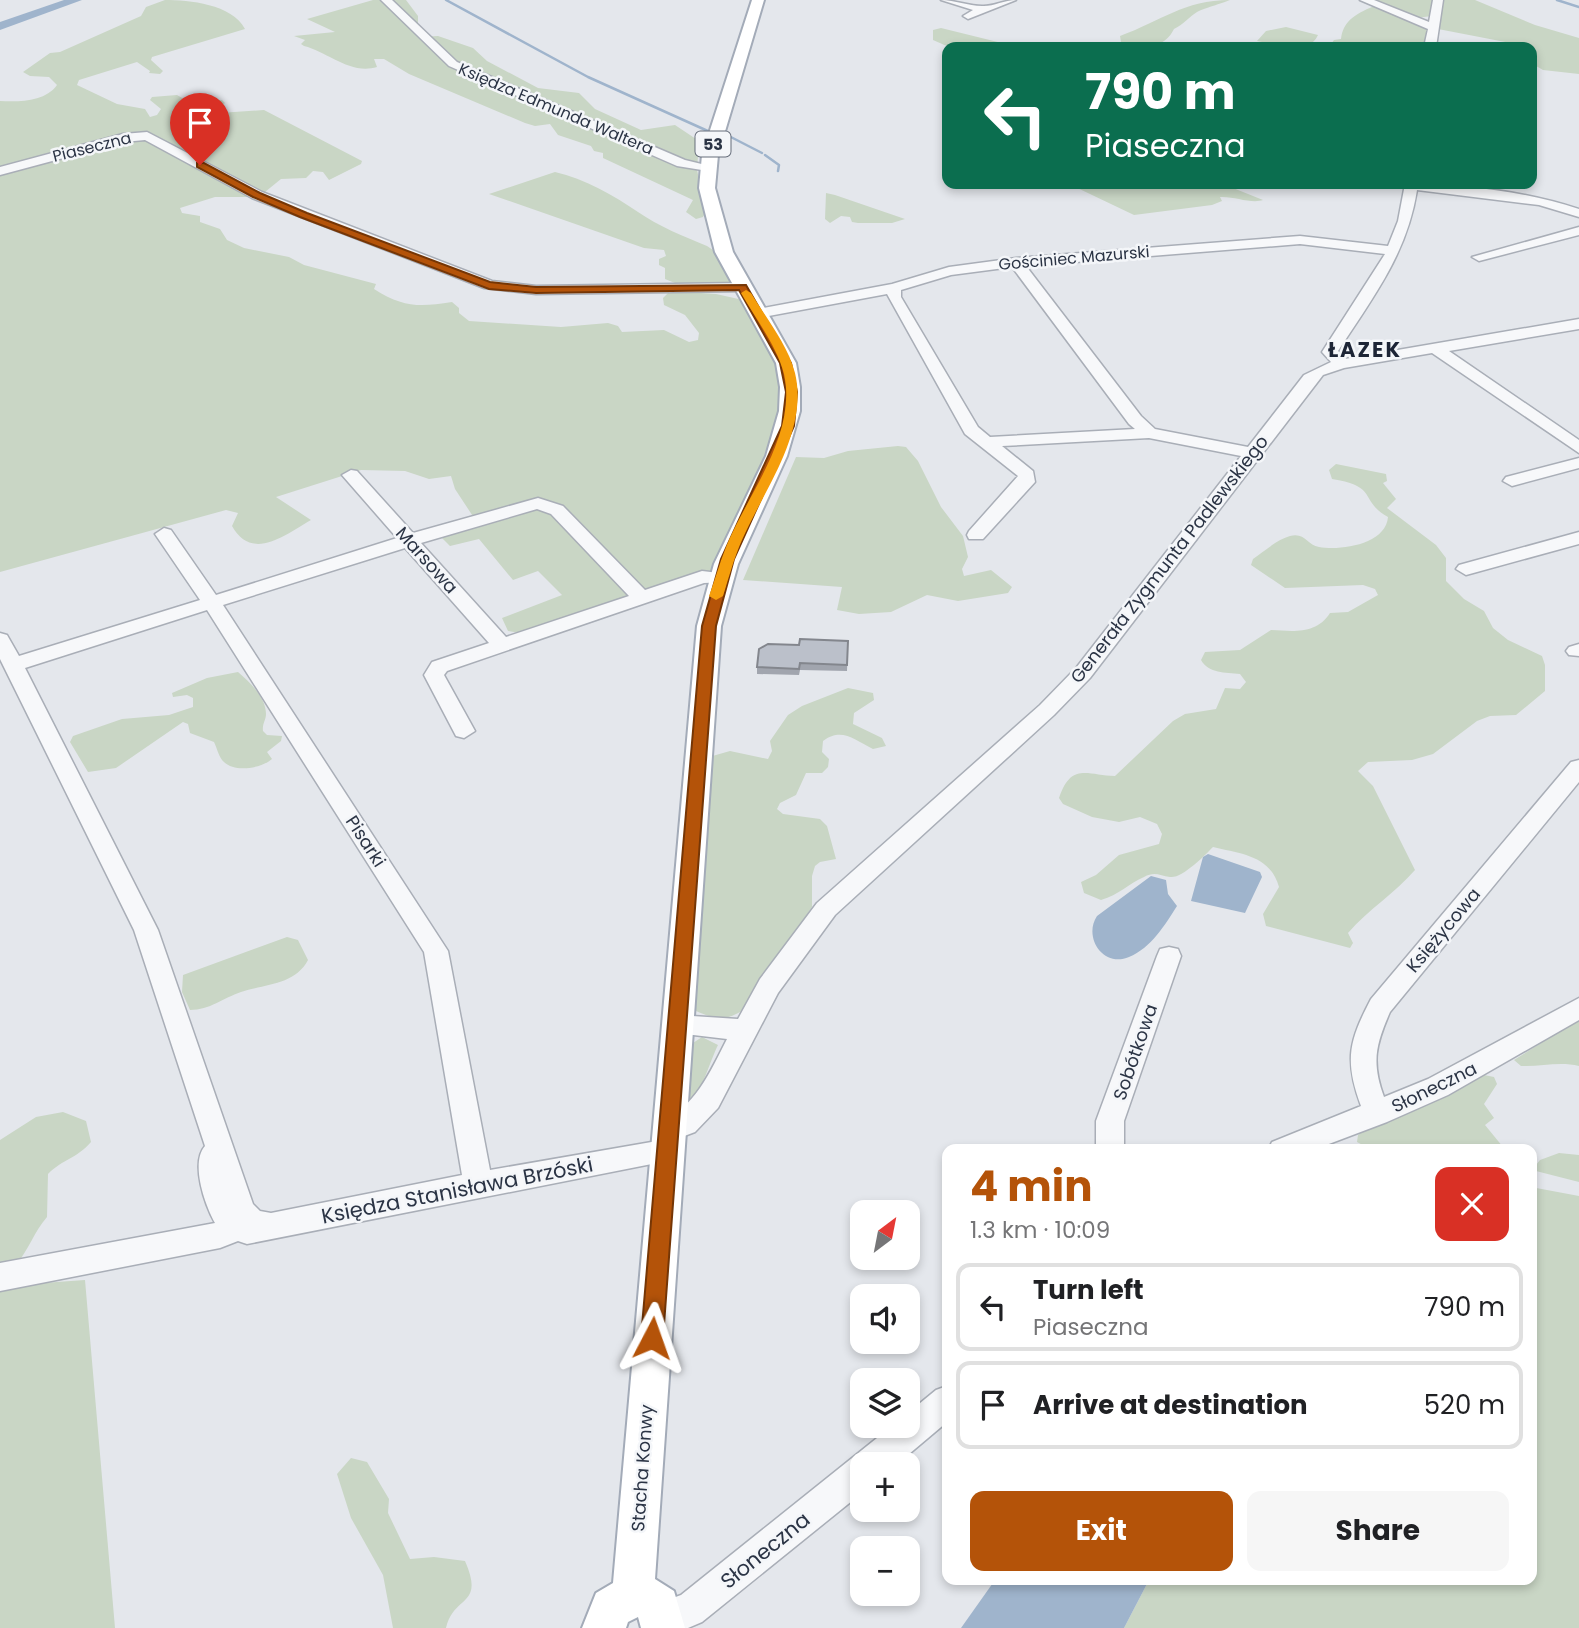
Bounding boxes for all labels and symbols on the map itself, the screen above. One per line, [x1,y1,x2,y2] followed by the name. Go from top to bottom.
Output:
[455,57,657,161] street label: Księdza Edmunda Waltera
[170,93,230,165] pin
[50,126,134,168] street label: Piaseczna
[696,132,730,156] road number: 53
[998,240,1150,276] street label: Gościniec Mazurski
[1328,335,1402,364] district label: ŁAZEK
[1064,430,1274,688] street label: Generała Zygmunta Padlewskiego
[390,521,464,599] street label: Marsowa
[340,810,392,872] street label: Pisarki
[1400,882,1486,978] street label: Księżycowa
[1107,1001,1163,1103] street label: Sobótkowa
[1387,1056,1481,1118] street label: Słoneczna
[319,1149,595,1231] street label: Księdza Stanisława Brzóski
[850,1200,920,1270] north arrow
[615,1301,689,1375] position arrow
[625,1404,659,1532] street label: Stacha Konwy
[714,1505,816,1595] street label: Słoneczna

